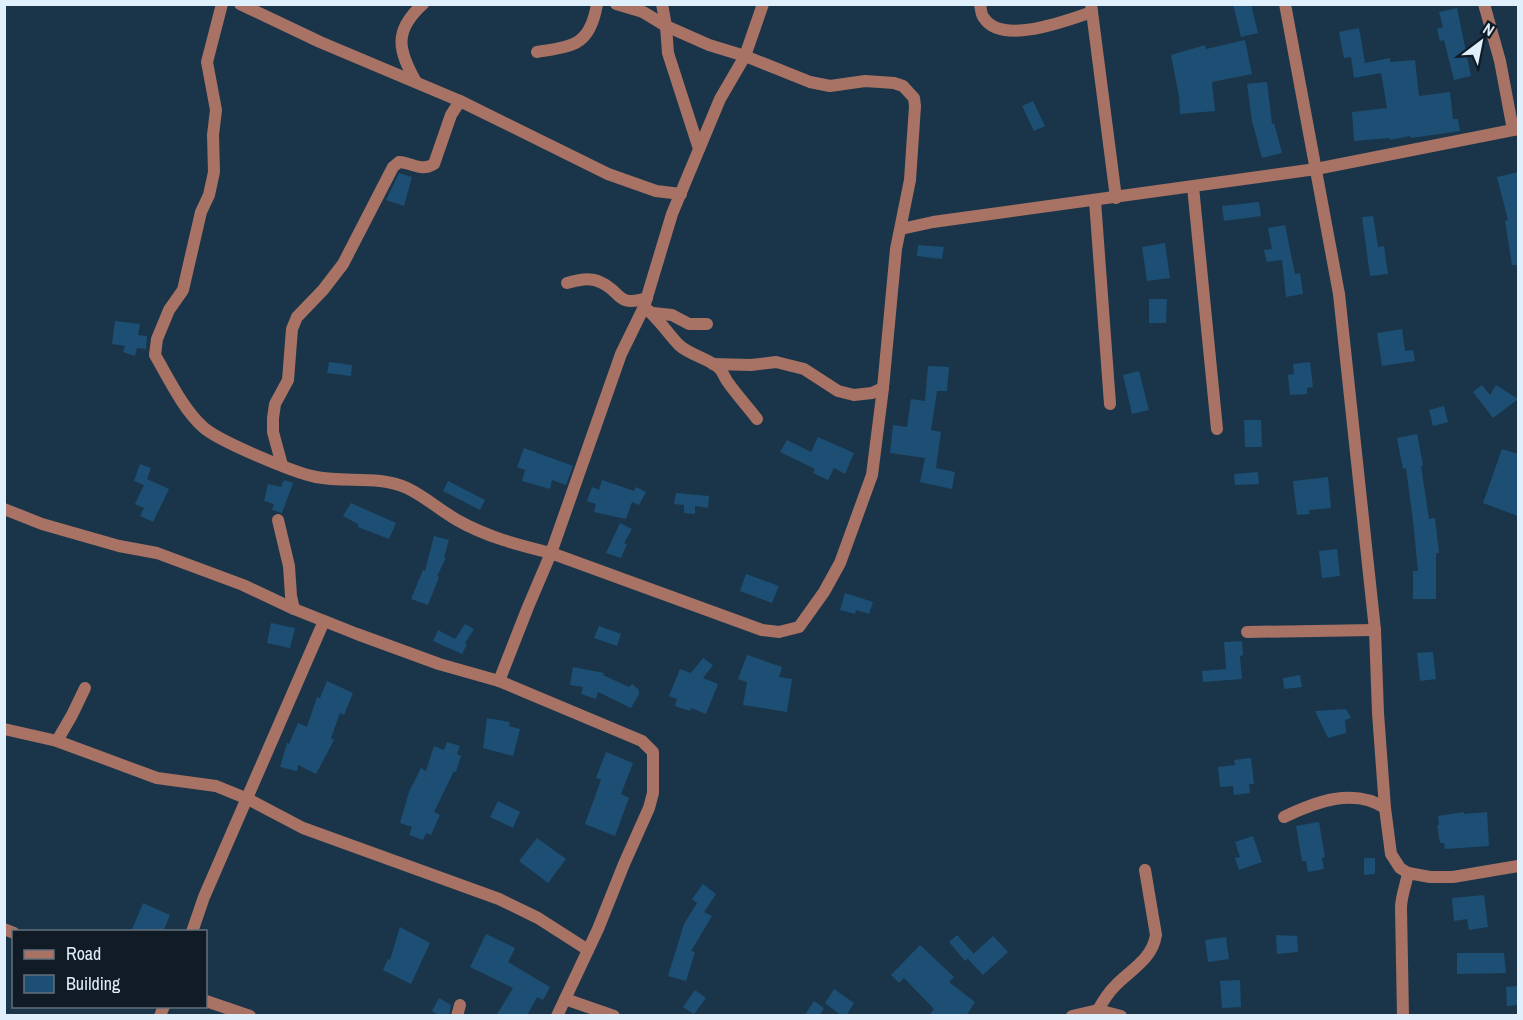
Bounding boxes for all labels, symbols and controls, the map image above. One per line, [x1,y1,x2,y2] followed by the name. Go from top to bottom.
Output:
[1451,12,1511,72] north arrow
[1479,17,1499,41] text: N
[12,930,207,1008] legend
[66,941,101,966] text: Road
[66,971,121,996] text: Building

